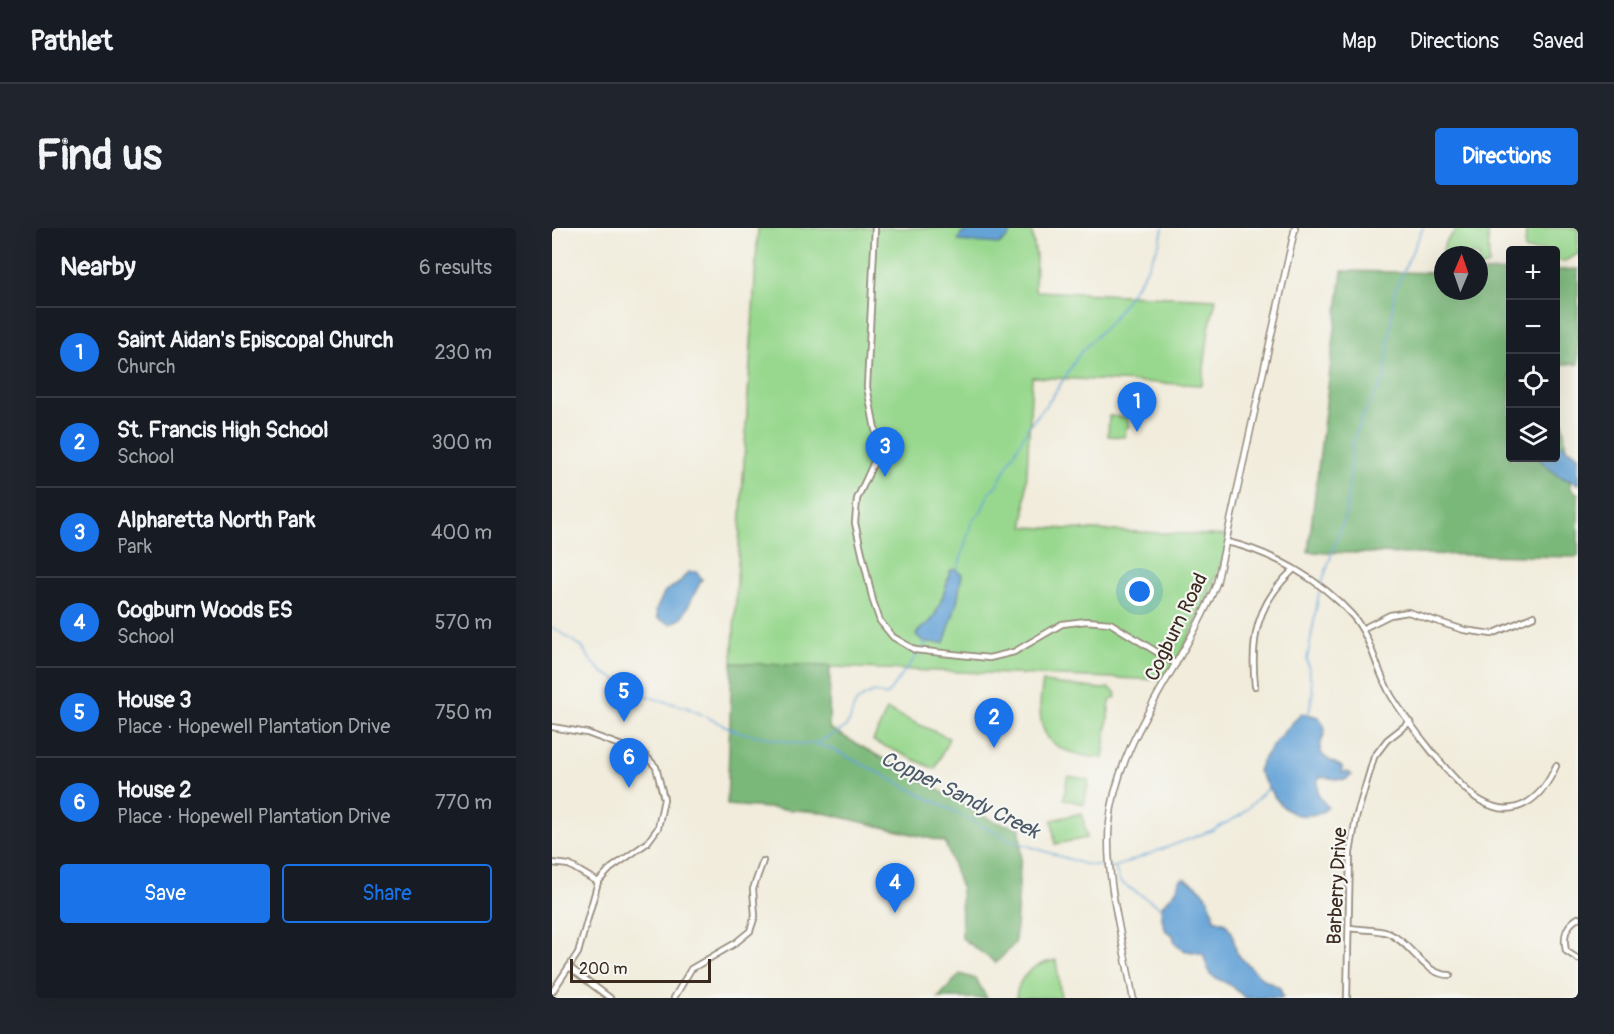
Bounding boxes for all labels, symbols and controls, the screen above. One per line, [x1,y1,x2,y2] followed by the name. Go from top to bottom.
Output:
[30,24,113,59] text: Pathlet
[1342,28,1377,55] text: Map
[1410,28,1499,55] text: Directions
[1532,28,1584,55] text: Saved
[1435,128,1578,185] button: Directions
[36,130,162,182] text: Find us
[1434,246,1488,300] north arrow
[1506,246,1560,462] map controls
[1506,246,1560,300] button: +
[60,251,136,283] text: Nearby
[419,255,492,280] text: 6 results
[1506,300,1560,354] button: −
[117,326,393,354] text: Saint Aidan's Episcopal Church
[76,340,83,365] text: 1
[435,340,492,365] text: 230 m
[117,354,175,379] text: Church
[1506,354,1560,408] button: locate
[1118,382,1156,432] pin: 1
[1506,408,1560,462] button: layers
[117,416,329,444] text: St. Francis High School
[866,428,904,477] pin: 3
[74,430,85,455] text: 2
[431,430,492,455] text: 300 m
[117,444,174,469] text: School
[117,506,315,534] text: Alpharetta North Park
[74,520,85,545] text: 3
[431,520,492,545] text: 400 m
[117,534,152,559] text: Park
[1139,569,1213,685] street label: Cogburn Road
[1125,577,1154,606] your location
[117,596,293,624] text: Cogburn Woods ES
[74,610,85,635] text: 4
[435,610,492,635] text: 570 m
[117,624,174,649] text: School
[604,672,644,722] pin: 5
[117,686,192,714] text: House 3
[974,698,1014,748] pin: 2
[74,700,85,725] text: 5
[435,700,492,725] text: 750 m
[117,714,390,739] text: Place · Hopewell Plantation Drive
[610,738,649,788] pin: 6
[876,745,1046,846] water label: Copper Sandy Creek
[117,776,192,804] text: House 2
[74,790,85,815] text: 6
[435,790,492,815] text: 770 m
[117,804,390,829] text: Place · Hopewell Plantation Drive
[1321,827,1353,945] street label: Barberry Drive
[60,864,270,923] button: Save
[282,864,492,923] button: Share
[876,864,914,913] pin: 4
[570,956,711,984] scale bar
[579,959,627,979] text: 200 m

